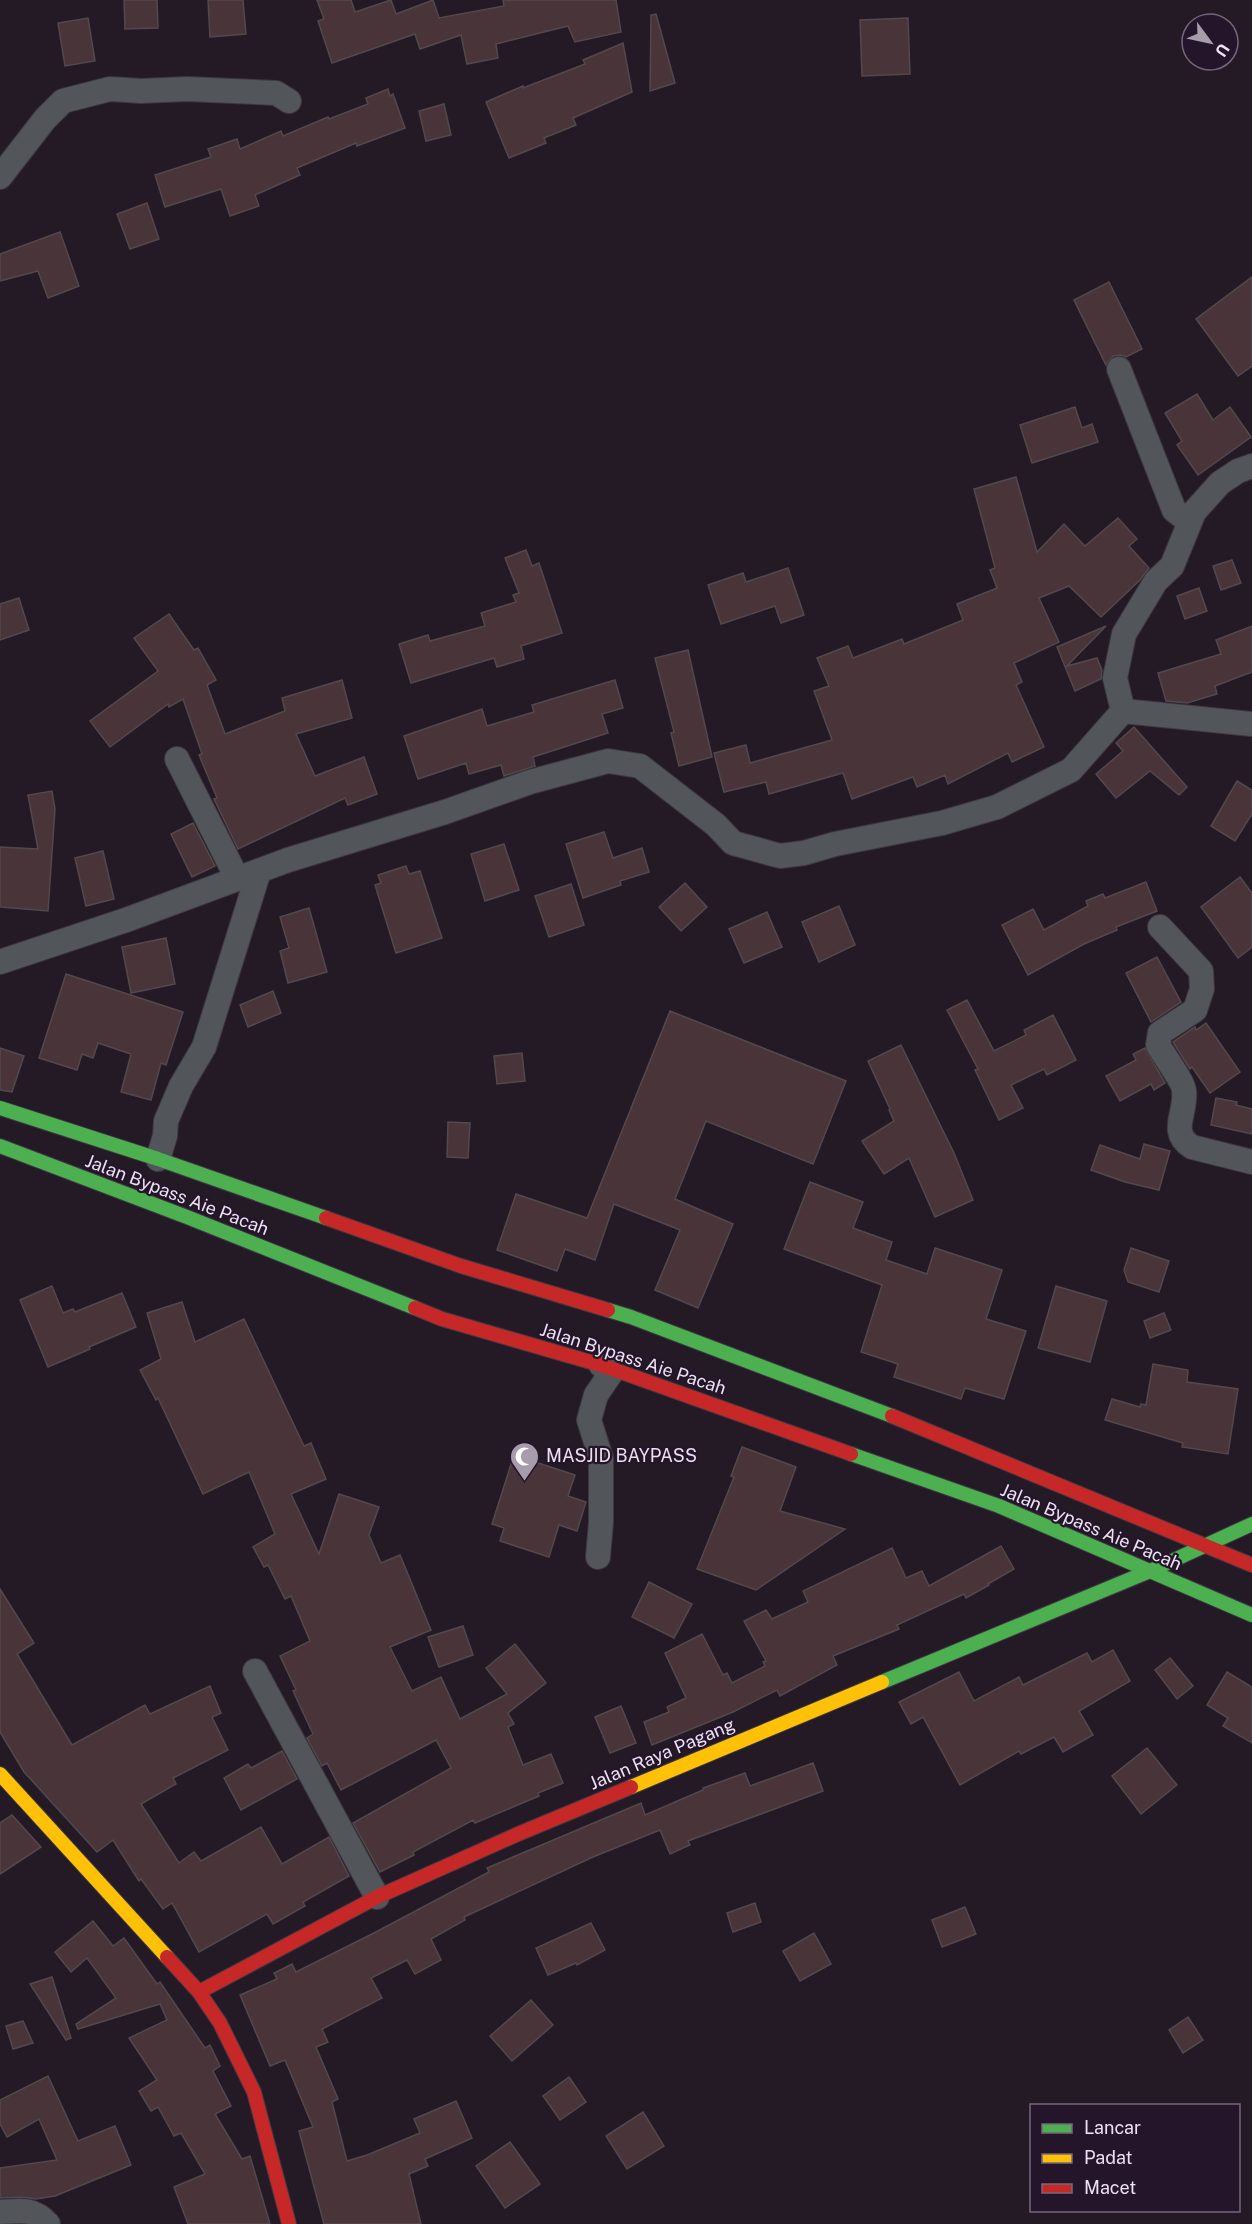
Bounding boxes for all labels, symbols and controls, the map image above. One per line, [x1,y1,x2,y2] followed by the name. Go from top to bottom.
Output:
[1180,12,1240,72] north arrow
[1211,40,1233,60] text: U
[83,1150,272,1239] street label: Jalan Bypass Aie Pacah
[537,1318,729,1399] street label: Jalan Bypass Aie Pacah
[509,1440,541,1482] mosque icon: MASJID BAYPASS
[546,1445,697,1466] place label: MASJID BAYPASS
[998,1479,1185,1574] street label: Jalan Bypass Aie Pacah
[586,1713,738,1794] street label: Jalan Raya Pagang
[1030,2104,1240,2212] legend
[1084,2117,1141,2138] text: Lancar
[1084,2147,1133,2168] text: Padat
[1084,2177,1136,2198] text: Macet

